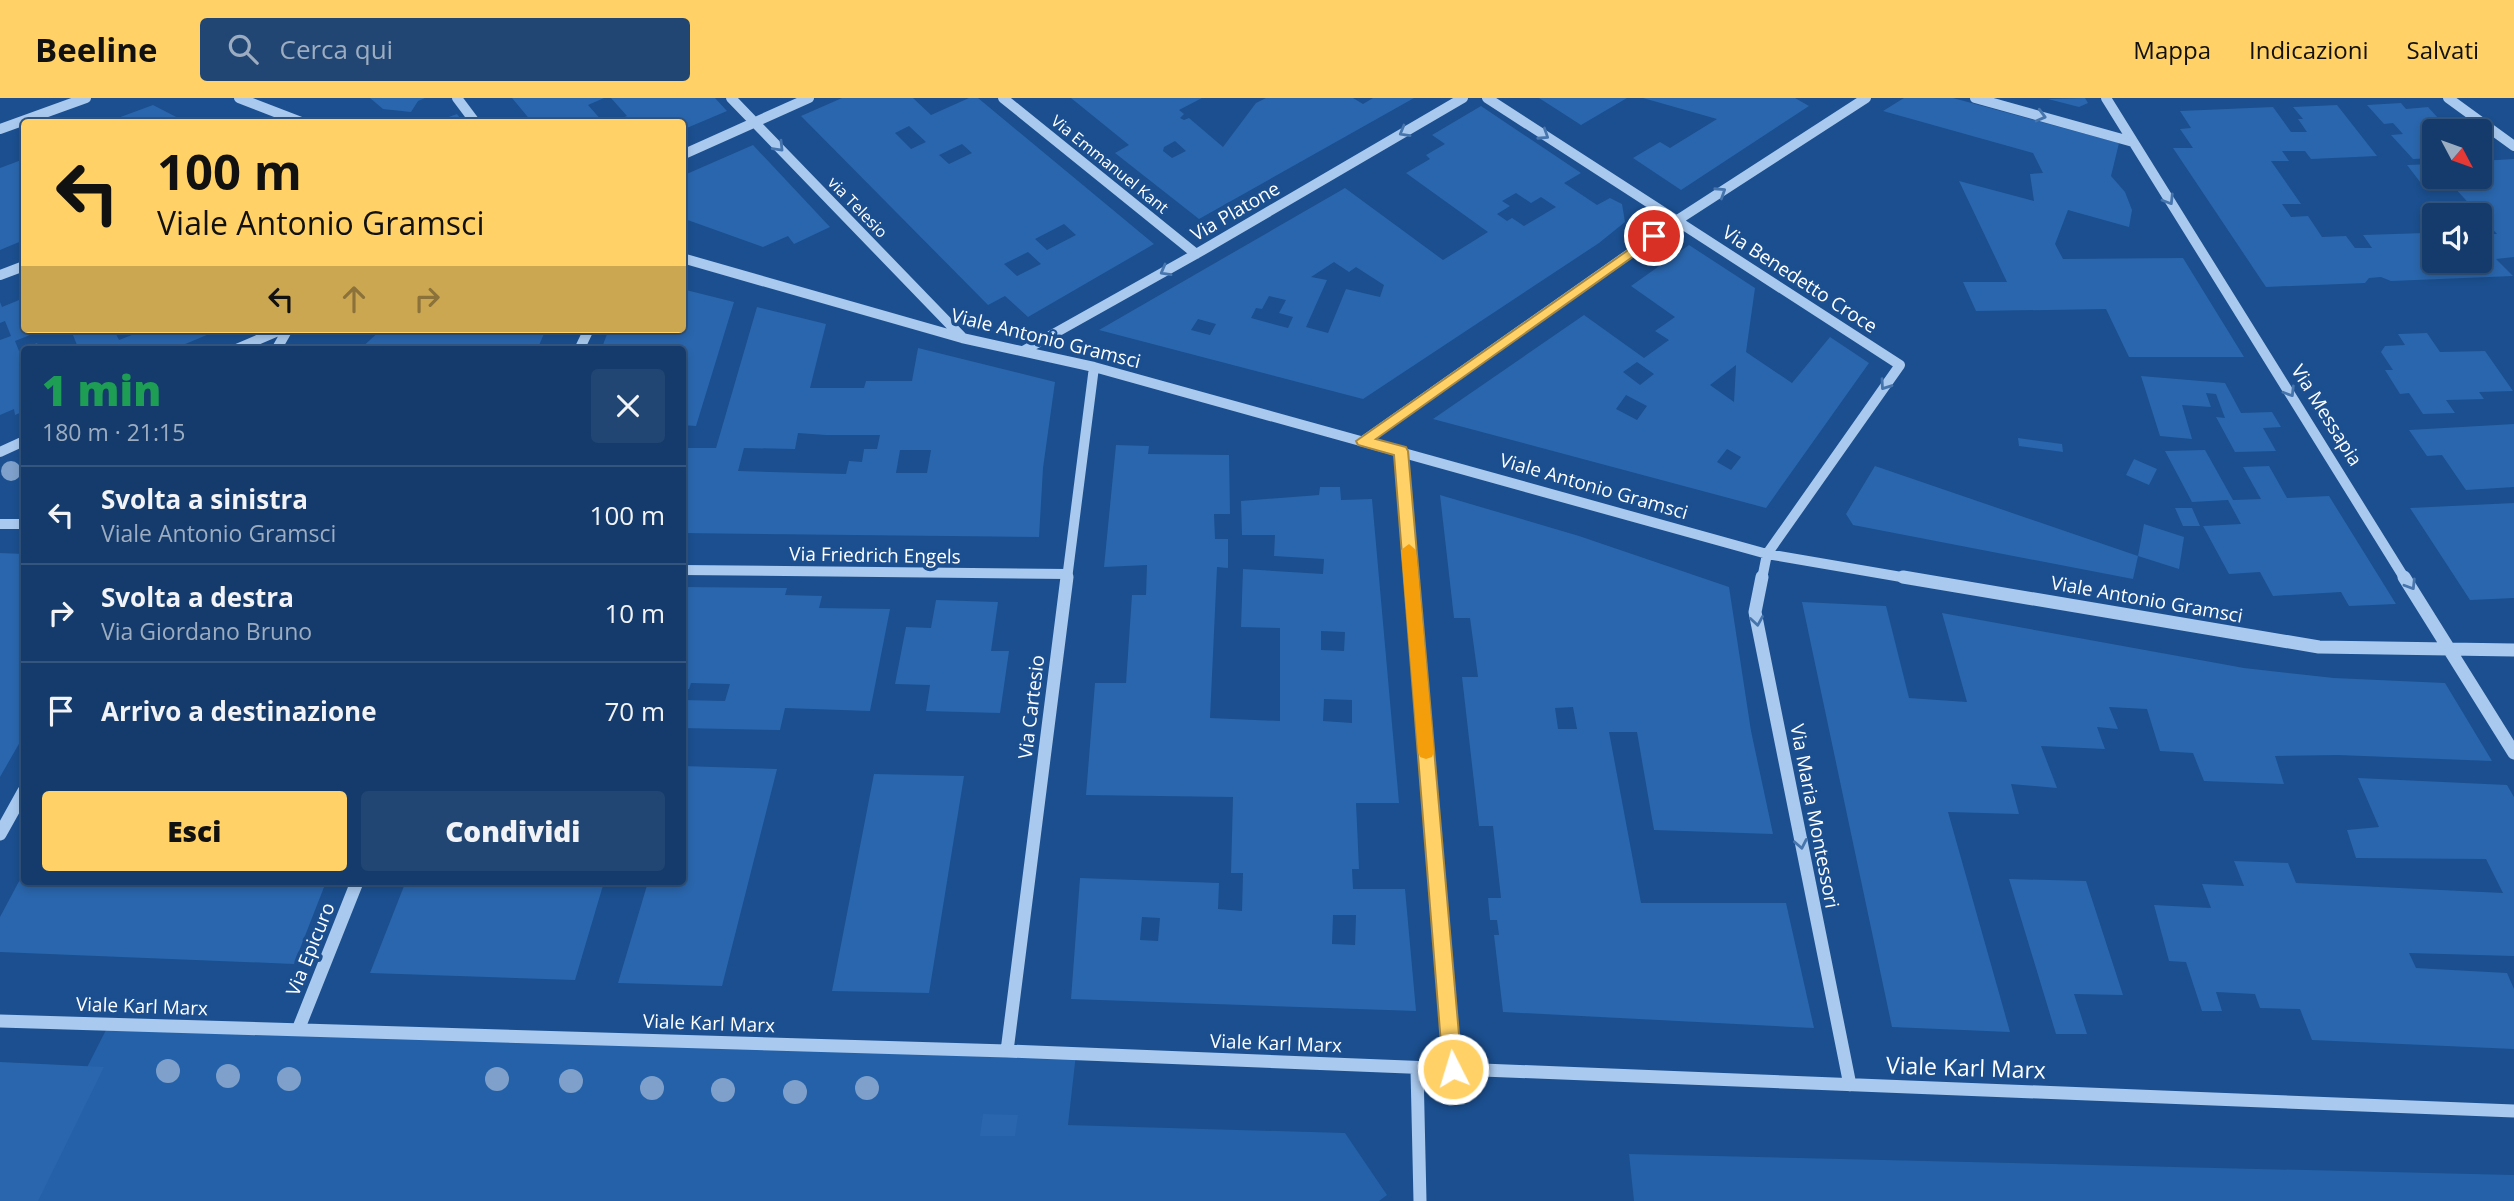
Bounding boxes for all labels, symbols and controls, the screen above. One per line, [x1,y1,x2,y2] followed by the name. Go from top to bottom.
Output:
[200,18,690,81] search box
[35,27,158,72] text: Beeline
[224,30,262,68] icon: search
[280,31,393,67] text: Cerca qui
[2133,33,2211,66] text: Mappa
[2249,33,2369,66] text: Indicazioni
[2407,33,2479,66] text: Salvati
[2035,108,2047,122] one-way arrow
[1047,110,1174,218] street label: Via Emmanuel Kant
[2422,119,2492,189] north arrow
[2422,119,2492,273] map controls
[1399,124,1412,137] one-way arrow
[1536,127,1549,139] one-way arrow
[157,138,302,204] text: 100 m
[770,139,783,152] one-way arrow
[42,147,133,238] icon: left
[823,172,893,242] street label: via Telesio
[1186,175,1284,247] street label: Via Platone
[1713,187,1726,200] one-way arrow
[2161,192,2174,205] one-way arrow
[157,201,484,244] text: Viale Antonio Gramsci
[2422,203,2492,273] button: sound
[1624,206,1684,266] pin
[1635,217,1673,255] icon: arrive
[1717,219,1883,339] street label: Via Benedetto Croce
[1160,263,1172,276] one-way arrow
[262,280,300,318] icon: left
[335,280,373,318] icon: ahead
[408,280,446,318] icon: right
[949,302,1143,374] street label: Viale Antonio Gramsci
[2285,359,2369,471] street label: Via Messapia
[42,361,161,418] text: 1 min
[591,369,665,443] button: close
[1881,377,1893,390] one-way arrow
[2282,385,2295,398] one-way arrow
[42,416,185,448] text: 180 m · 21:15
[1497,447,1691,525] street label: Viale Antonio Gramsci
[101,481,308,517] text: Svolta a sinistra
[42,496,80,534] icon: left
[590,497,665,533] text: 100 m
[101,517,336,549] text: Viale Antonio Gramsci
[789,541,961,569] street label: Via Friedrich Engels
[2049,569,2245,629] street label: Viale Antonio Gramsci
[2403,577,2416,590] one-way arrow
[101,579,294,615] text: Svolta a destra
[42,594,80,632] icon: right
[604,595,665,631] text: 10 m
[101,615,312,647] text: Via Giordano Bruno
[1749,615,1764,627] one-way arrow
[1012,653,1050,761] street label: Via Cartesio
[42,692,80,730] icon: arrive
[101,693,377,729] text: Arrivo a destinazione
[604,693,665,729] text: 70 m
[1784,722,1846,910] street label: Via Maria Montessori
[42,791,347,871] button: Esci
[361,791,665,871] button: Condividi
[1793,838,1808,850] one-way arrow
[279,898,341,1000] street label: Via Epicuro
[76,991,209,1021] street label: Viale Karl Marx
[643,1008,776,1038] street label: Viale Karl Marx
[1210,1028,1343,1058] street label: Viale Karl Marx
[1416,1032,1490,1106] position arrow
[1886,1048,2046,1086] street label: Viale Karl Marx

